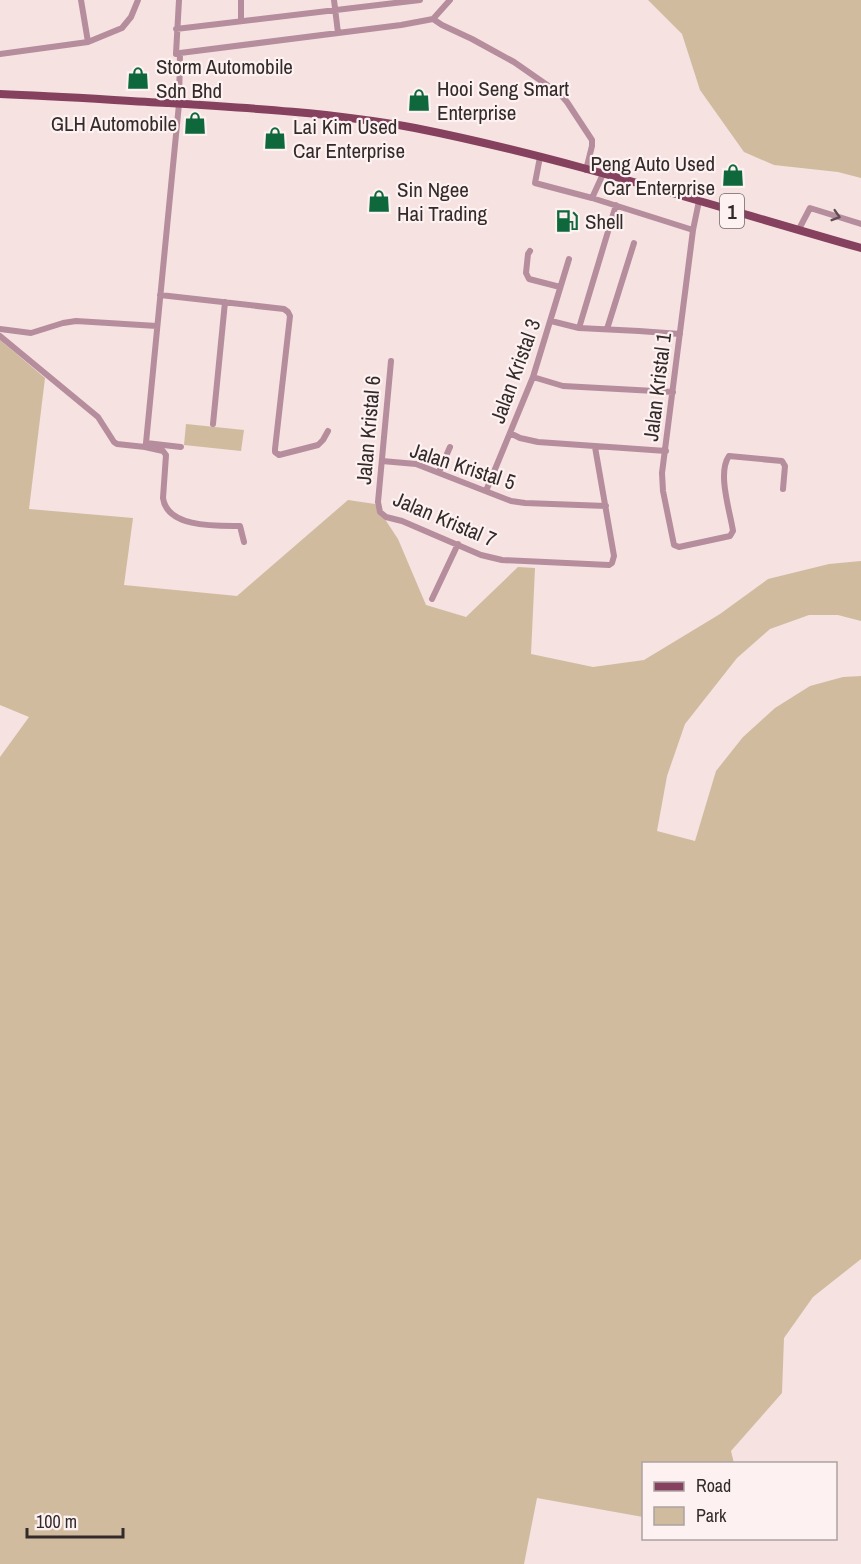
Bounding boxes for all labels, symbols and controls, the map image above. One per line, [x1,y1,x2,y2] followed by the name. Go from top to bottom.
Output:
[156,52,293,105] place label: Storm Automobile Sdn Bhd
[125,65,151,91] shop icon: Storm Automobile Sdn Bhd
[437,74,569,127] place label: Hooi Seng Smart Enterprise
[406,87,432,113] shop icon: Hooi Seng Smart Enterprise
[51,109,177,138] place label: GLH Automobile
[182,110,208,136] shop icon: GLH Automobile
[293,112,405,165] place label: Lai Kim Used Car Enterprise
[262,125,288,151] shop icon: Lai Kim Used Car Enterprise
[591,149,715,202] place label: Peng Auto Used Car Enterprise
[720,162,746,188] shop icon: Peng Auto Used Car Enterprise
[397,175,487,228] place label: Sin Ngee Hai Trading
[366,188,392,214] shop icon: Sin Ngee Hai Trading
[720,194,744,228] road number: 1
[585,207,623,236] place label: Shell
[554,208,580,234] fuel station icon: Shell
[830,209,841,221] one-way arrow
[483,315,547,427] street label: Jalan Kristal 3
[636,331,678,443] street label: Jalan Kristal 1
[349,374,387,486] street label: Jalan Kristal 6
[407,435,519,497] street label: Jalan Kristal 5
[389,484,501,554] street label: Jalan Kristal 7
[642,1462,837,1540] legend
[696,1473,731,1498] text: Road
[27,1501,123,1539] scale bar
[696,1503,727,1528] text: Park
[36,1509,77,1534] text: 100 m

